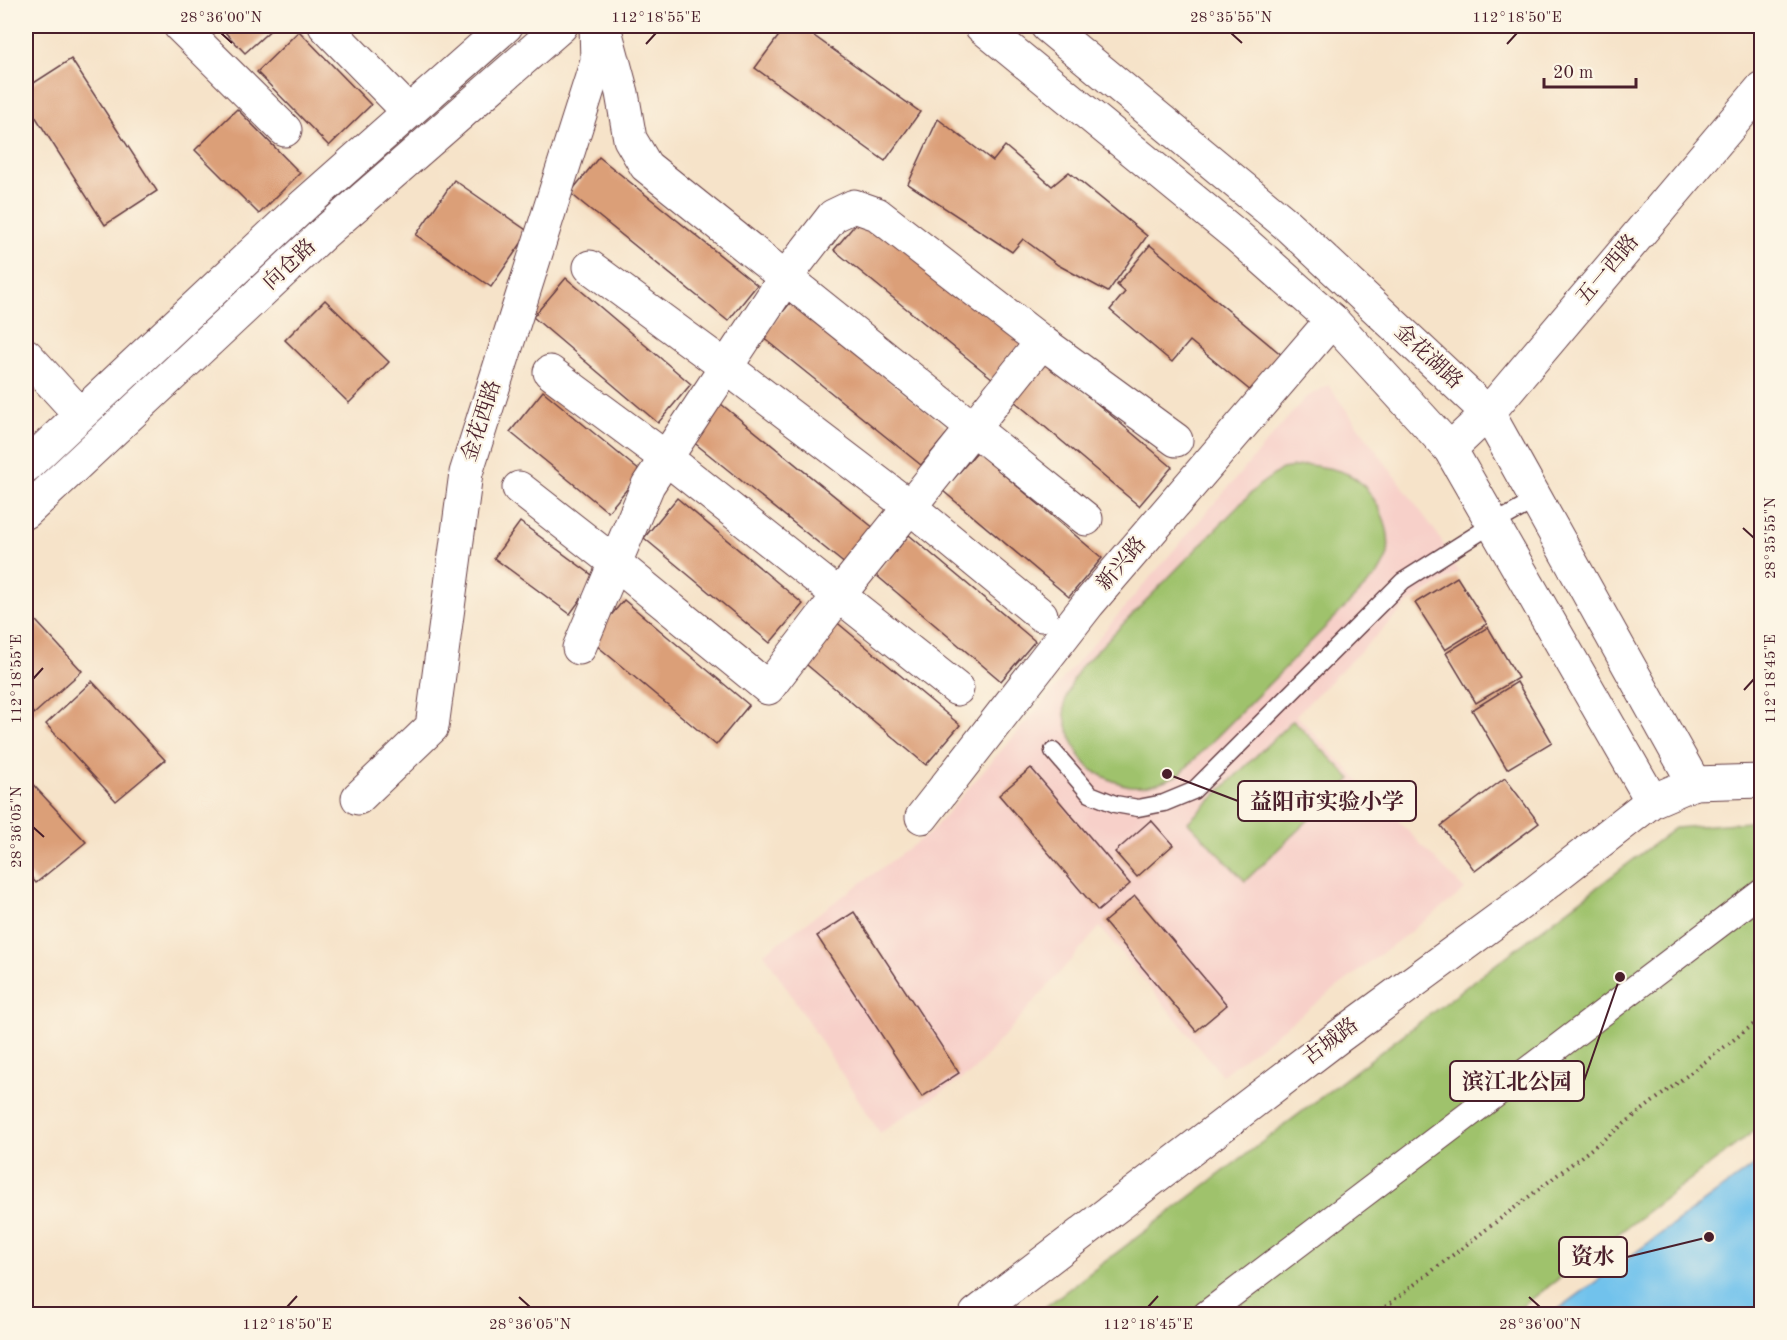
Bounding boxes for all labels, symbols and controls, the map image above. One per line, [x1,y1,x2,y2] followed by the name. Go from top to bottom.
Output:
[180,11,262,26] text: 28°36'00"N
[611,11,701,26] text: 112°18'55"E
[1190,11,1272,26] text: 28°35'55"N
[1472,11,1562,26] text: 112°18'50"E
[1544,51,1636,89] scale bar
[1553,64,1593,82] text: 20 m
[1571,230,1643,309] street label: 五一西路
[258,234,320,294] street label: 向仓路
[1390,319,1467,393] street label: 金花湖路
[457,377,505,464] street label: 金花西路
[1764,497,1779,579] text: 28°35'55"N
[1092,532,1151,595] street label: 新兴路
[10,634,25,724] text: 112°18'55"E
[1764,634,1779,724] text: 112°18'45"E
[1238,781,1416,821] callout: 益阳市实验小学
[10,786,25,868] text: 28°36'05"N
[1250,789,1404,814] text: 益阳市实验小学
[1298,1013,1362,1069] street label: 古城路
[1450,1061,1584,1101] callout: 滨江北公园
[1462,1069,1572,1094] text: 滨江北公园
[1559,1237,1627,1277] callout: 资水
[1571,1244,1615,1269] text: 资水
[242,1318,332,1333] text: 112°18'50"E
[489,1318,571,1333] text: 28°36'05"N
[1103,1318,1193,1333] text: 112°18'45"E
[1499,1318,1581,1333] text: 28°36'00"N

